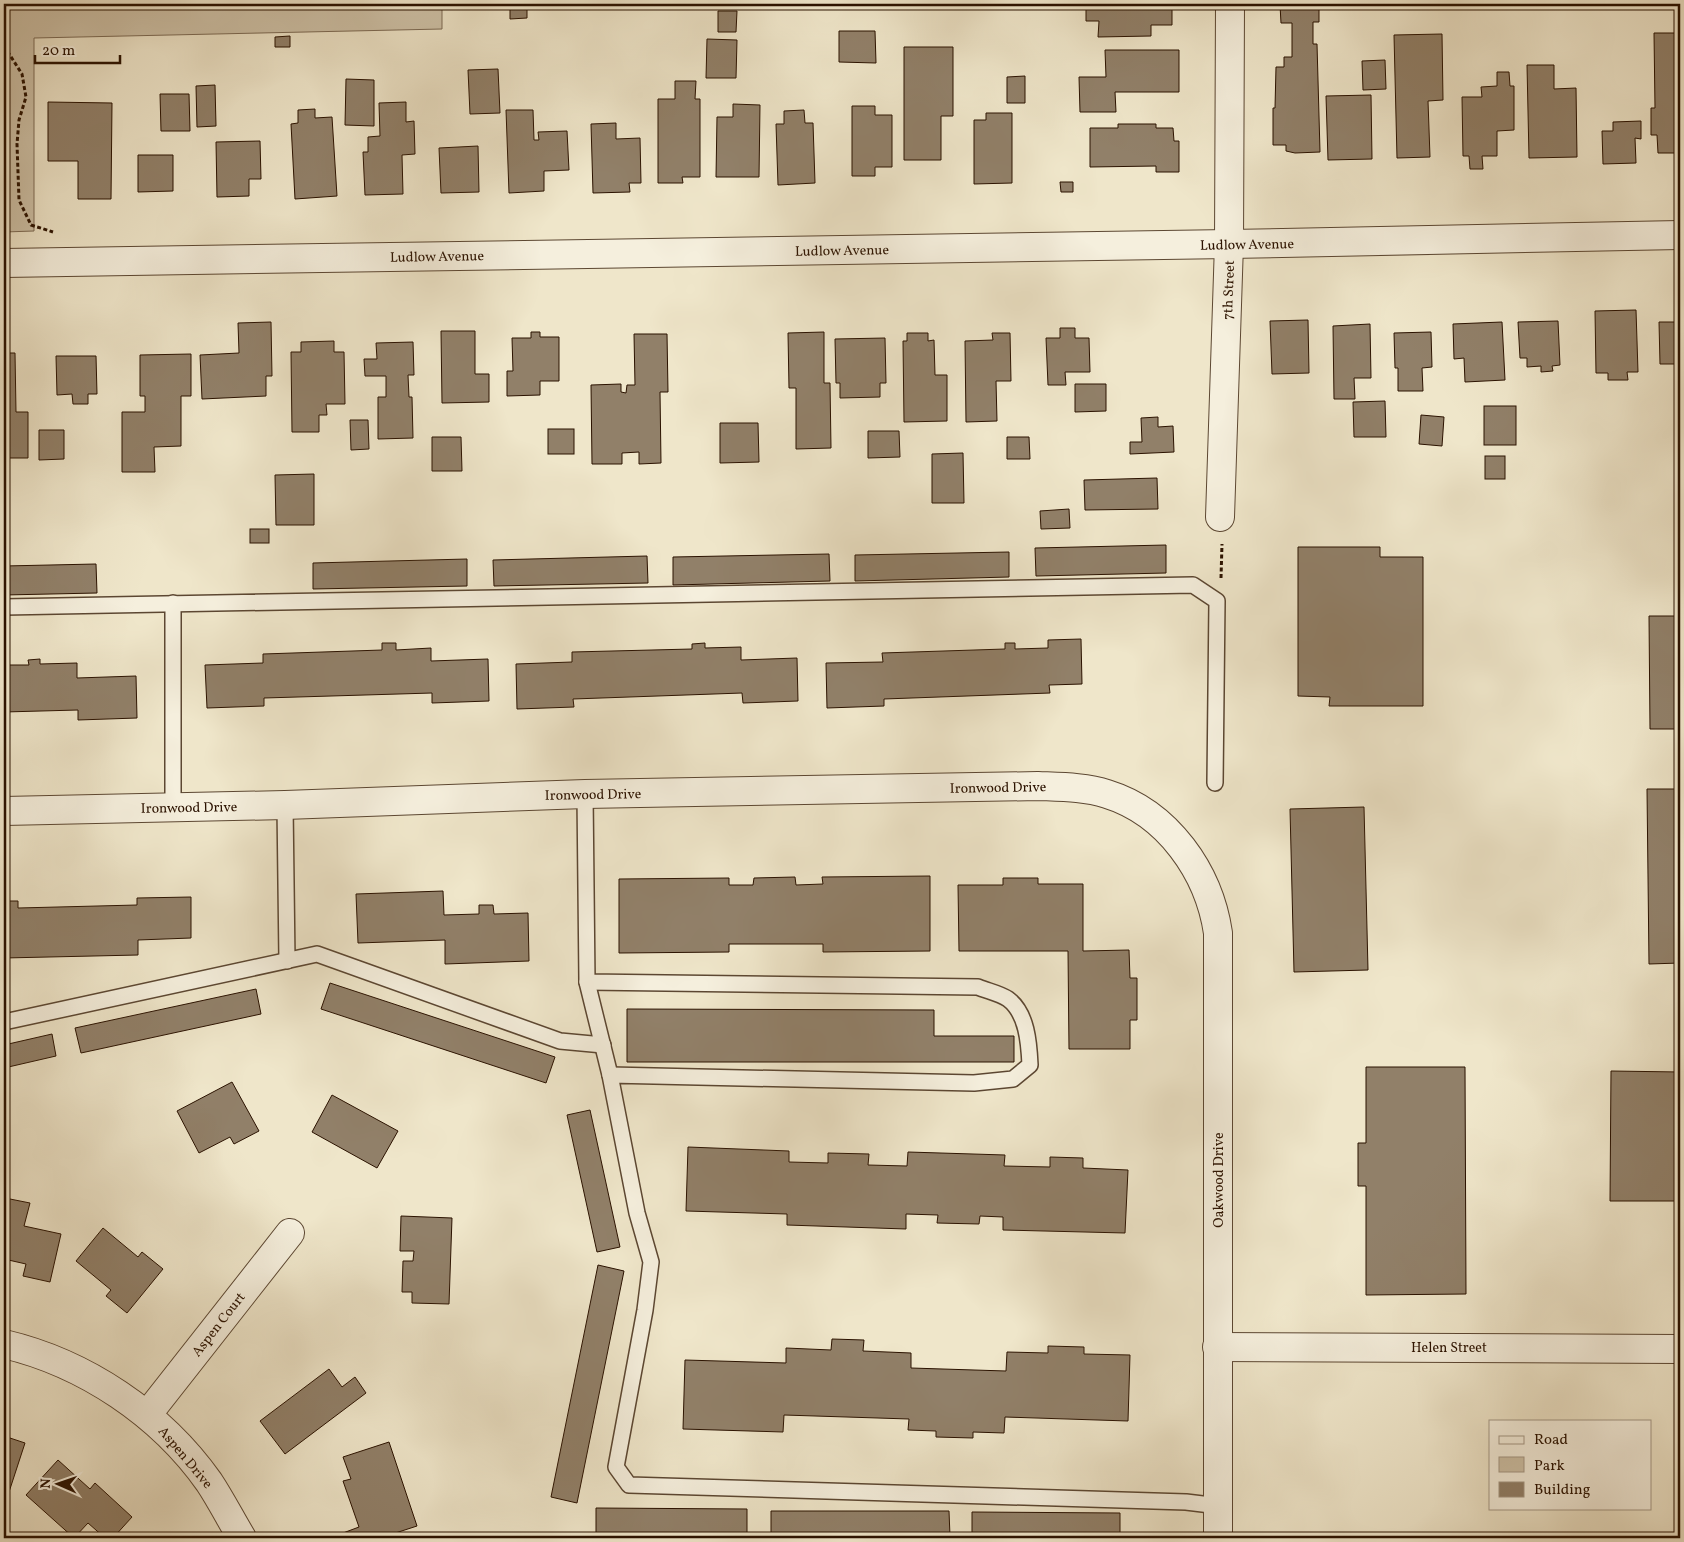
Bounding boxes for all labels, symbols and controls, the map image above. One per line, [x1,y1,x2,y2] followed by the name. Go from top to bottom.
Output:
[35,32,120,64] scale bar
[42,41,75,62] text: 20 m
[1200,235,1295,256] street label: Ludlow Avenue
[795,241,890,262] street label: Ludlow Avenue
[390,247,485,268] street label: Ludlow Avenue
[1219,260,1240,320] street label: 7th Street
[950,778,1047,799] street label: Ironwood Drive
[545,785,642,806] street label: Ironwood Drive
[141,798,238,819] street label: Ironwood Drive
[1210,1132,1229,1228] street label: Oakwood Drive
[188,1289,250,1361] street label: Aspen Court
[1411,1339,1487,1358] street label: Helen Street
[1489,1420,1652,1510] legend
[153,1423,217,1493] street label: Aspen Drive
[1534,1430,1568,1451] text: Road
[1534,1456,1565,1477] text: Park
[32,1460,82,1510] north arrow
[37,1478,56,1489] text: N
[1534,1480,1591,1501] text: Building

